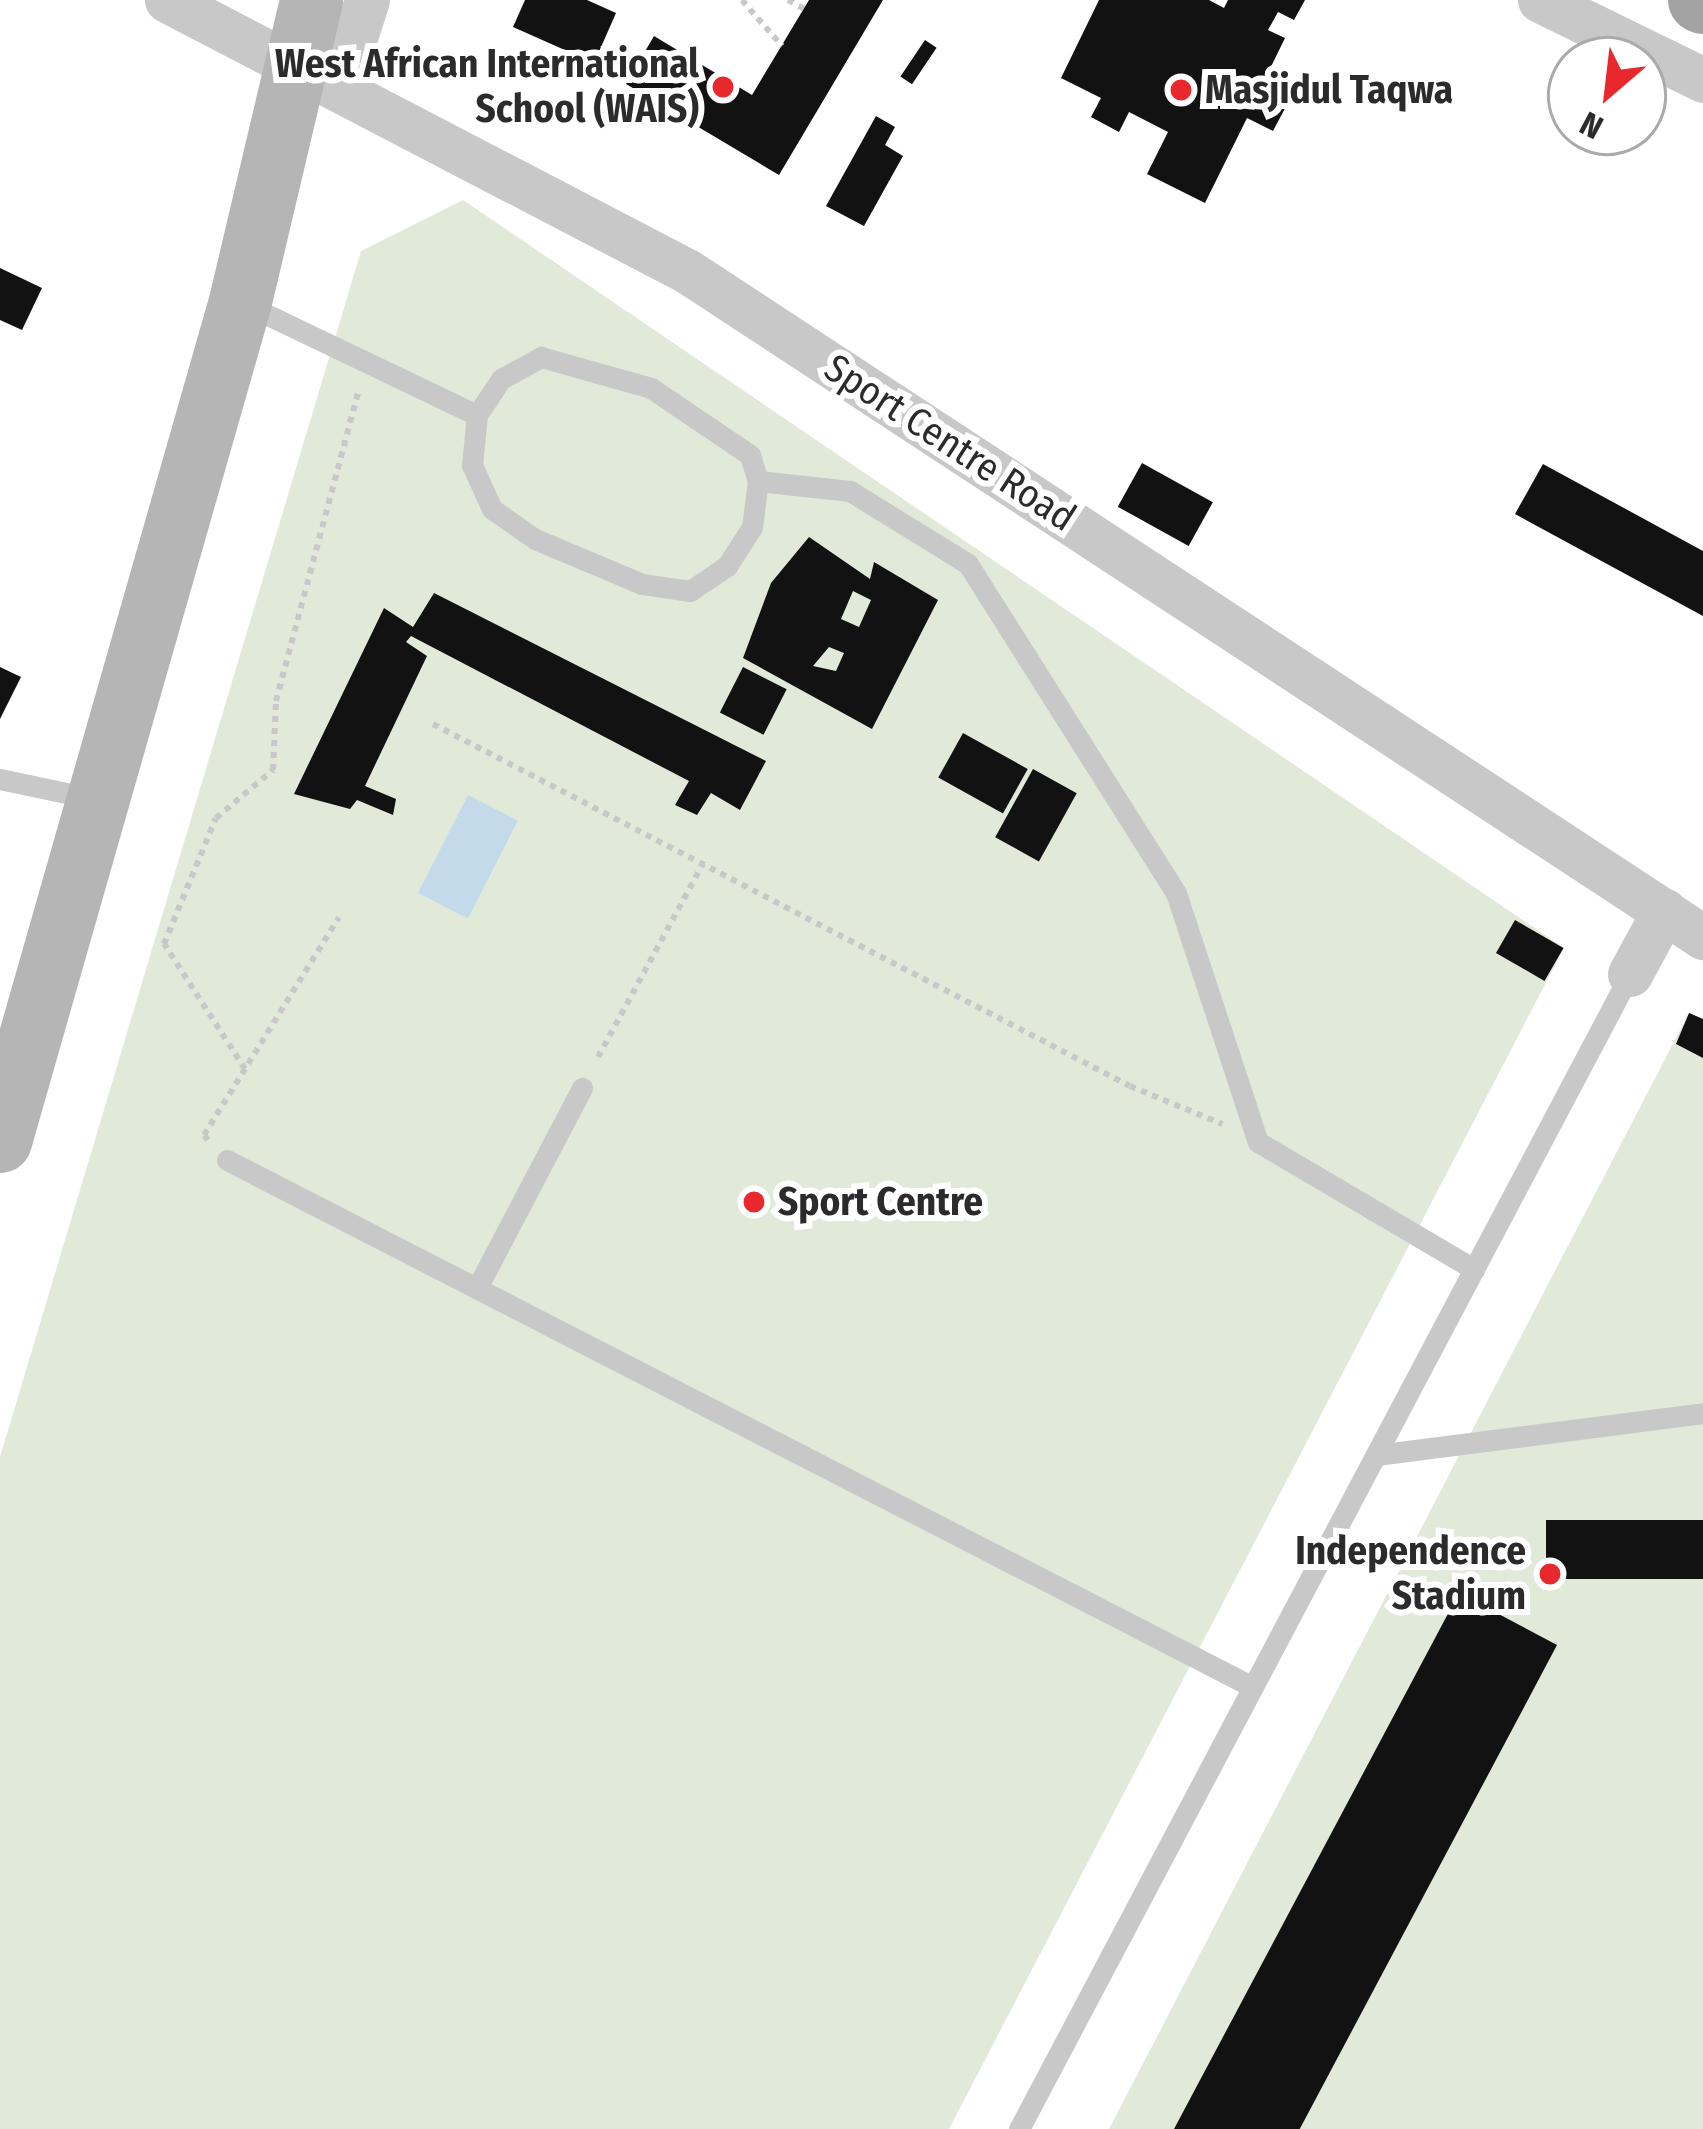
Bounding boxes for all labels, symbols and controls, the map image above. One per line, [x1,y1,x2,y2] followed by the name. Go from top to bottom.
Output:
[1547,36,1667,156] north arrow
[275,42,699,133] place label: West African International School (WAIS)
[1205,67,1453,113] place label: Masjidul Taqwa
[710,74,736,100] marker: West African International School (WAIS)
[1168,77,1194,103] marker: Masjidul Taqwa
[1573,103,1610,147] text: N
[816,345,1084,541] street label: Sport Centre Road
[778,1179,983,1225] place label: Sport Centre
[741,1189,767,1215] marker: Sport Centre
[1295,1529,1526,1620] place label: Independence Stadium
[1537,1561,1563,1587] marker: Independence Stadium

